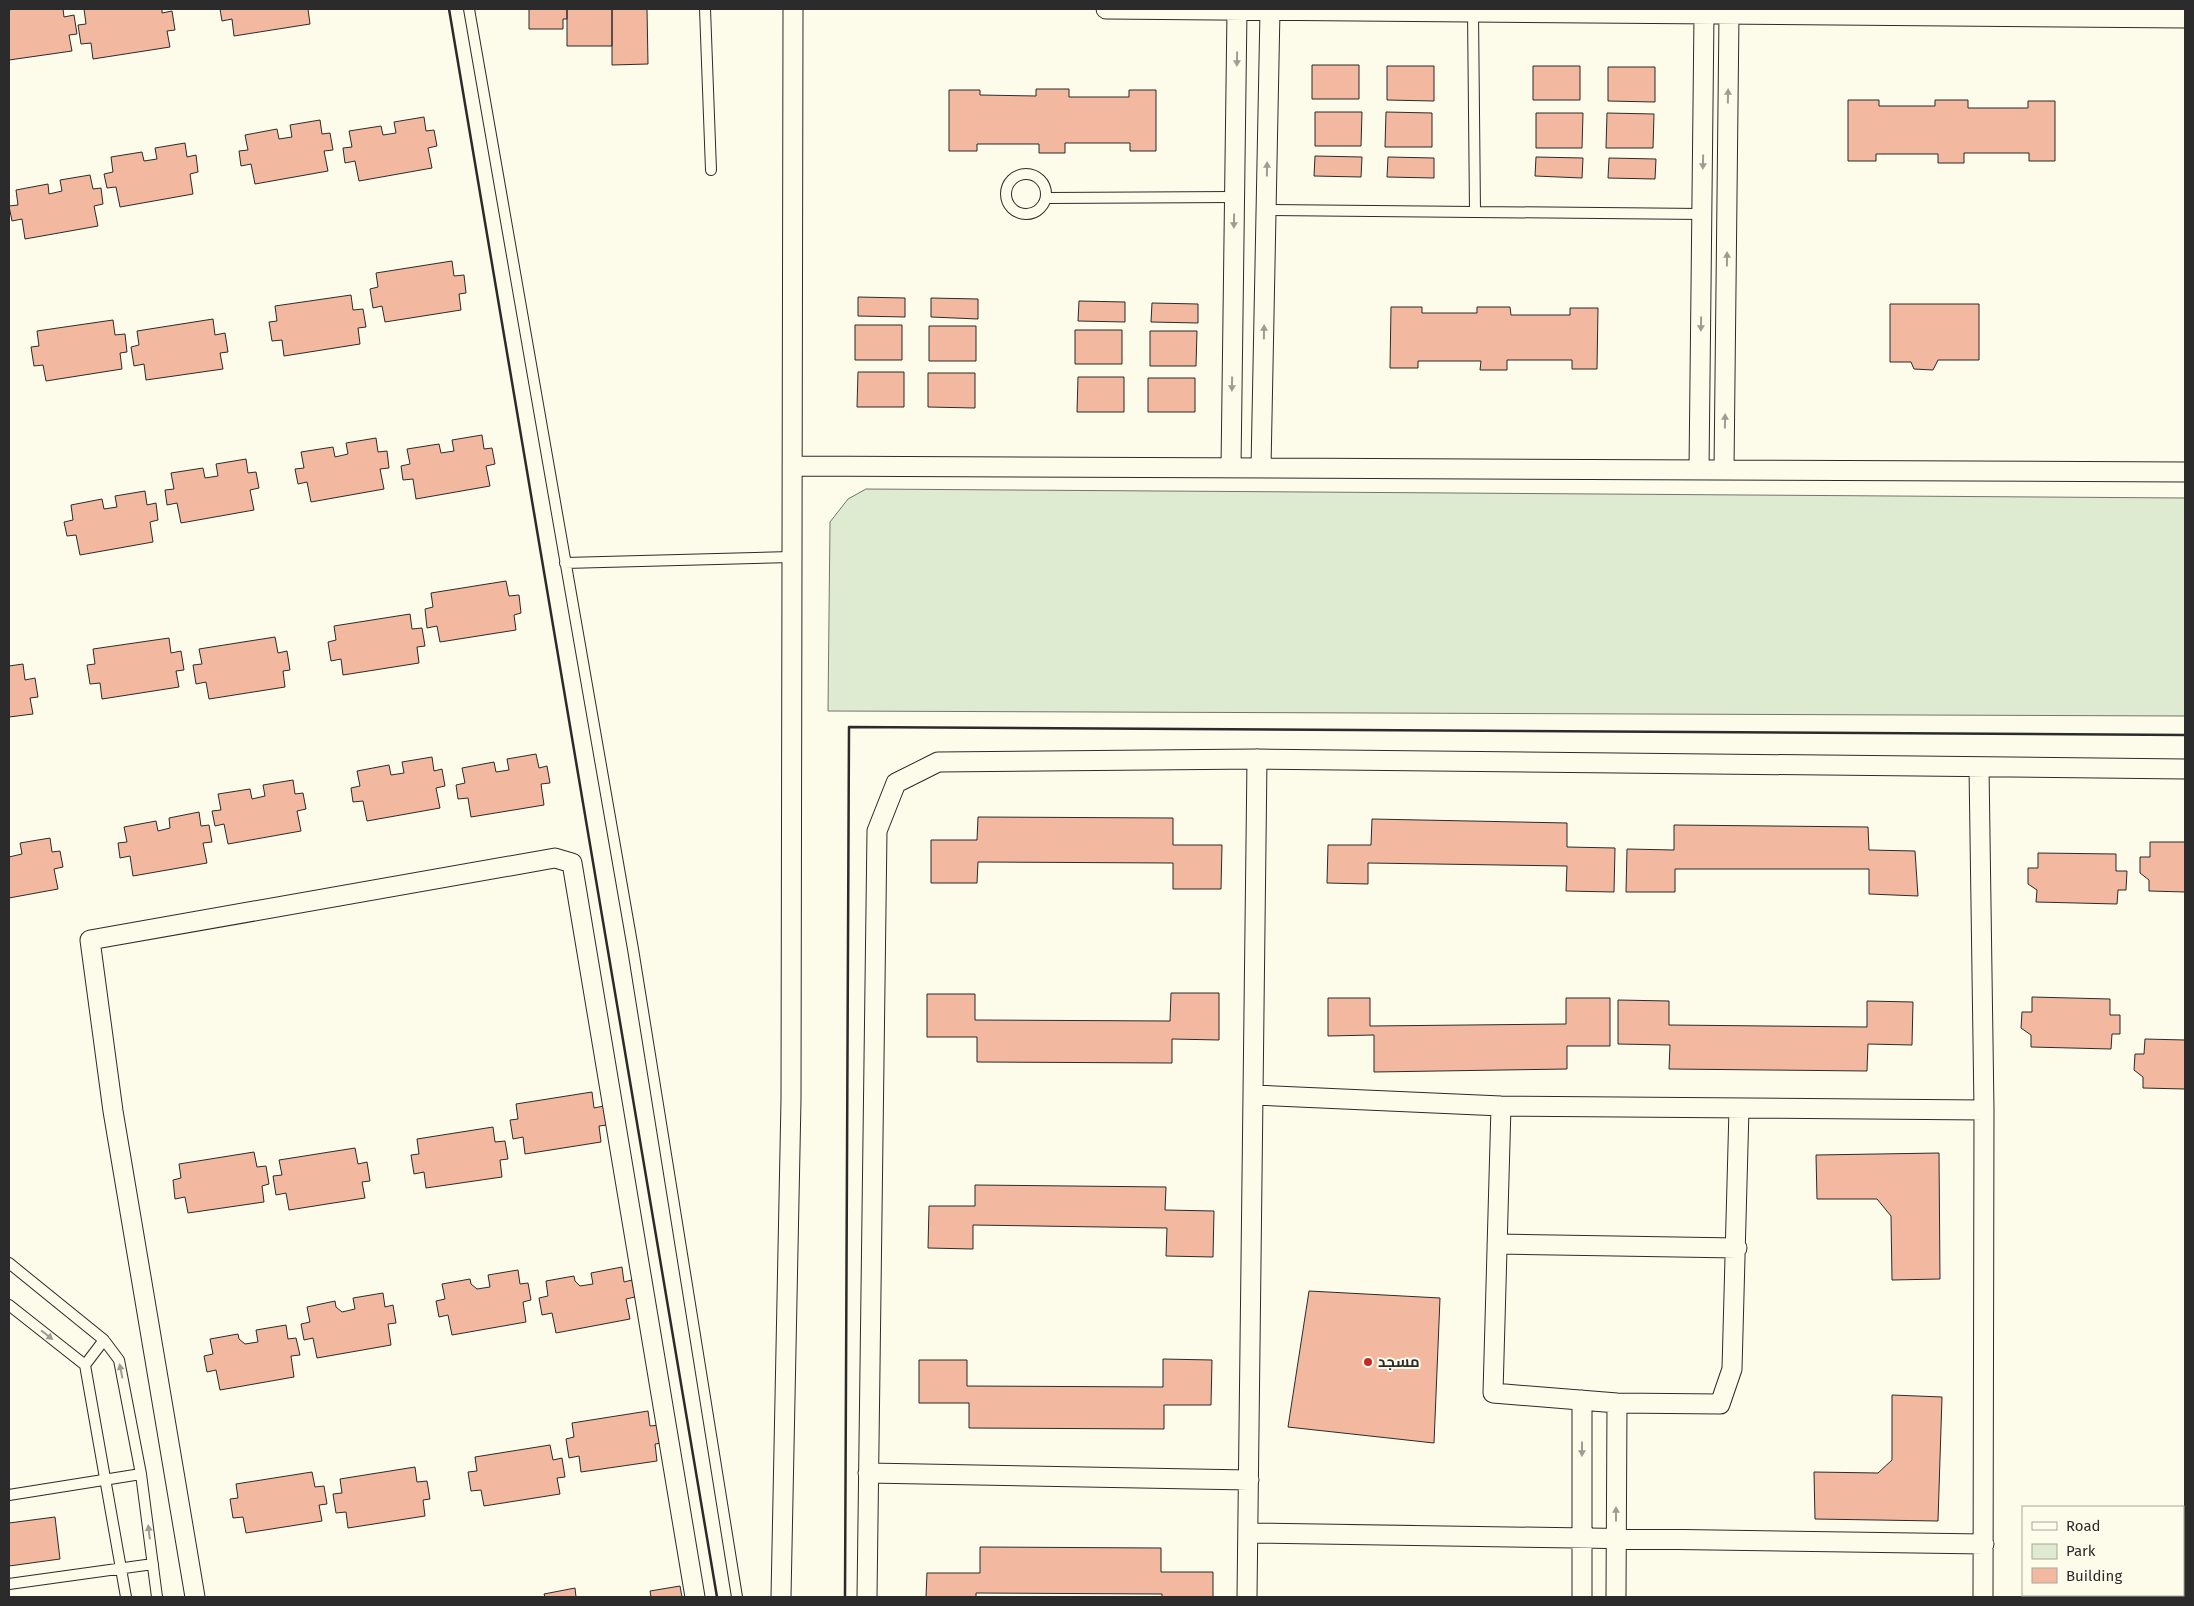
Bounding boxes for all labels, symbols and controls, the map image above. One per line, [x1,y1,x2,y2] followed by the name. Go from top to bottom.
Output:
[1232,51,1240,67] one-way arrow
[1724,88,1732,104] one-way arrow
[1699,154,1707,170] one-way arrow
[1263,161,1271,177] one-way arrow
[1230,213,1238,229] one-way arrow
[1723,250,1731,266] one-way arrow
[1697,317,1705,333] one-way arrow
[1260,323,1268,339] one-way arrow
[1228,376,1236,392] one-way arrow
[1721,413,1729,429] one-way arrow
[40,1330,53,1341] one-way arrow
[1378,1353,1420,1371] place label: مسجد
[1362,1356,1374,1368] marker: مسجد
[117,1364,125,1379] one-way arrow
[1578,1441,1586,1457] one-way arrow
[1612,1505,1620,1521] one-way arrow
[2022,1506,2184,1596] legend
[2066,1517,2101,1535] text: Road
[145,1523,153,1539] one-way arrow
[2066,1542,2096,1560] text: Park
[2066,1567,2122,1585] text: Building

